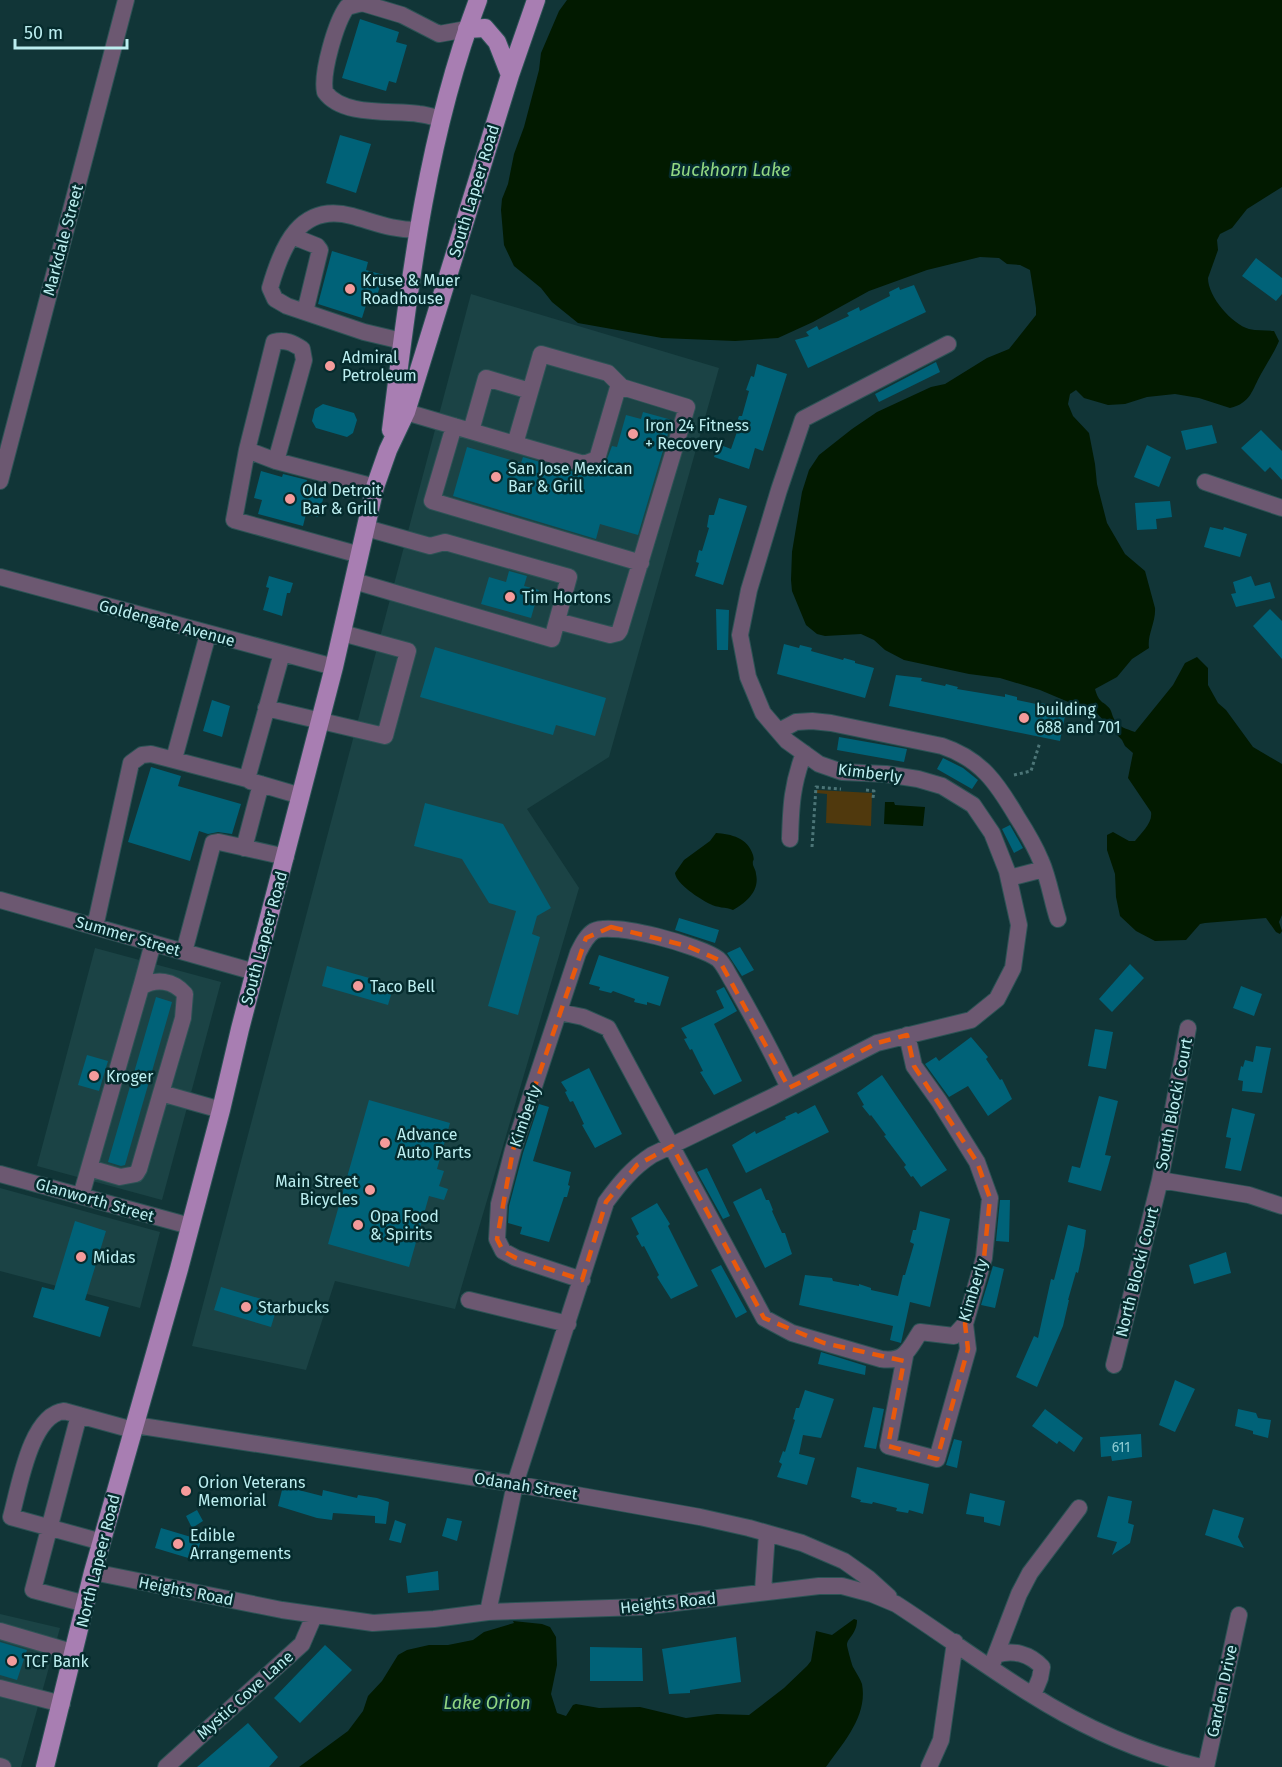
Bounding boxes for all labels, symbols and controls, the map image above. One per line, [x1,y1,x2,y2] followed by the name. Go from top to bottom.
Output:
[15,12,128,50] scale bar
[24,22,63,44] text: 50 m
[445,122,503,260] street label: South Lapeer Road
[670,159,790,181] water label: Buckhorn Lake
[39,182,87,298] street label: Markdale Street
[362,271,461,308] place label: Kruse & Muer Roadhouse
[343,282,357,296] marker: Kruse & Muer Roadhouse
[342,348,417,385] place label: Admiral Petroleum
[323,359,337,373] marker: Admiral Petroleum
[645,416,749,453] place label: Iron 24 Fitness + Recovery
[626,427,640,441] marker: Iron 24 Fitness + Recovery
[508,459,633,496] place label: San Jose Mexican Bar & Grill
[489,470,503,484] marker: San Jose Mexican Bar & Grill
[302,481,382,518] place label: Old Detroit Bar & Grill
[283,492,297,506] marker: Old Detroit Bar & Grill
[522,588,611,607] place label: Tim Hortons
[503,590,517,604] marker: Tim Hortons
[97,596,237,650] street label: Goldengate Avenue
[1036,700,1121,737] place label: building 688 and 701
[1017,711,1031,725] marker: building 688 and 701
[837,760,903,786] street label: Kimberly
[237,869,291,1007] street label: South Lapeer Road
[73,912,183,960] street label: Summer Street
[370,977,435,996] place label: Taco Bell
[351,979,365,993] marker: Taco Bell
[1152,1036,1196,1172] street label: South Blocki Court
[106,1067,154,1086] place label: Kroger
[87,1069,101,1083] marker: Kroger
[506,1082,545,1150] street label: Kimberly
[397,1125,471,1162] place label: Advance Auto Parts
[378,1136,392,1150] marker: Advance Auto Parts
[275,1172,358,1209] place label: Main Street Bicycles
[33,1174,157,1226] street label: Glanworth Street
[363,1183,377,1197] marker: Main Street Bicycles
[1112,1205,1162,1339] street label: North Blocki Court
[370,1207,439,1244] place label: Opa Food & Spirits
[351,1218,365,1232] marker: Opa Food & Spirits
[93,1248,136,1267] place label: Midas
[74,1250,88,1264] marker: Midas
[954,1256,992,1324] street label: Kimberly
[258,1298,329,1317] place label: Starbucks
[239,1300,253,1314] marker: Starbucks
[1112,1439,1130,1456] house number: 611
[473,1468,579,1504] street label: Odanah Street
[198,1473,305,1510] place label: Orion Veterans Memorial
[179,1484,193,1498] marker: Orion Veterans Memorial
[72,1492,124,1630] street label: North Lapeer Road
[190,1526,291,1563] place label: Edible Arrangements
[171,1537,185,1551] marker: Edible Arrangements
[137,1572,235,1610] street label: Heights Road
[619,1589,717,1617] street label: Heights Road
[1203,1643,1241,1739] street label: Garden Drive
[193,1647,297,1743] street label: Mystic Cove Lane
[24,1652,90,1671] place label: TCF Bank
[5,1654,19,1668] marker: TCF Bank
[443,1692,531,1714] water label: Lake Orion

